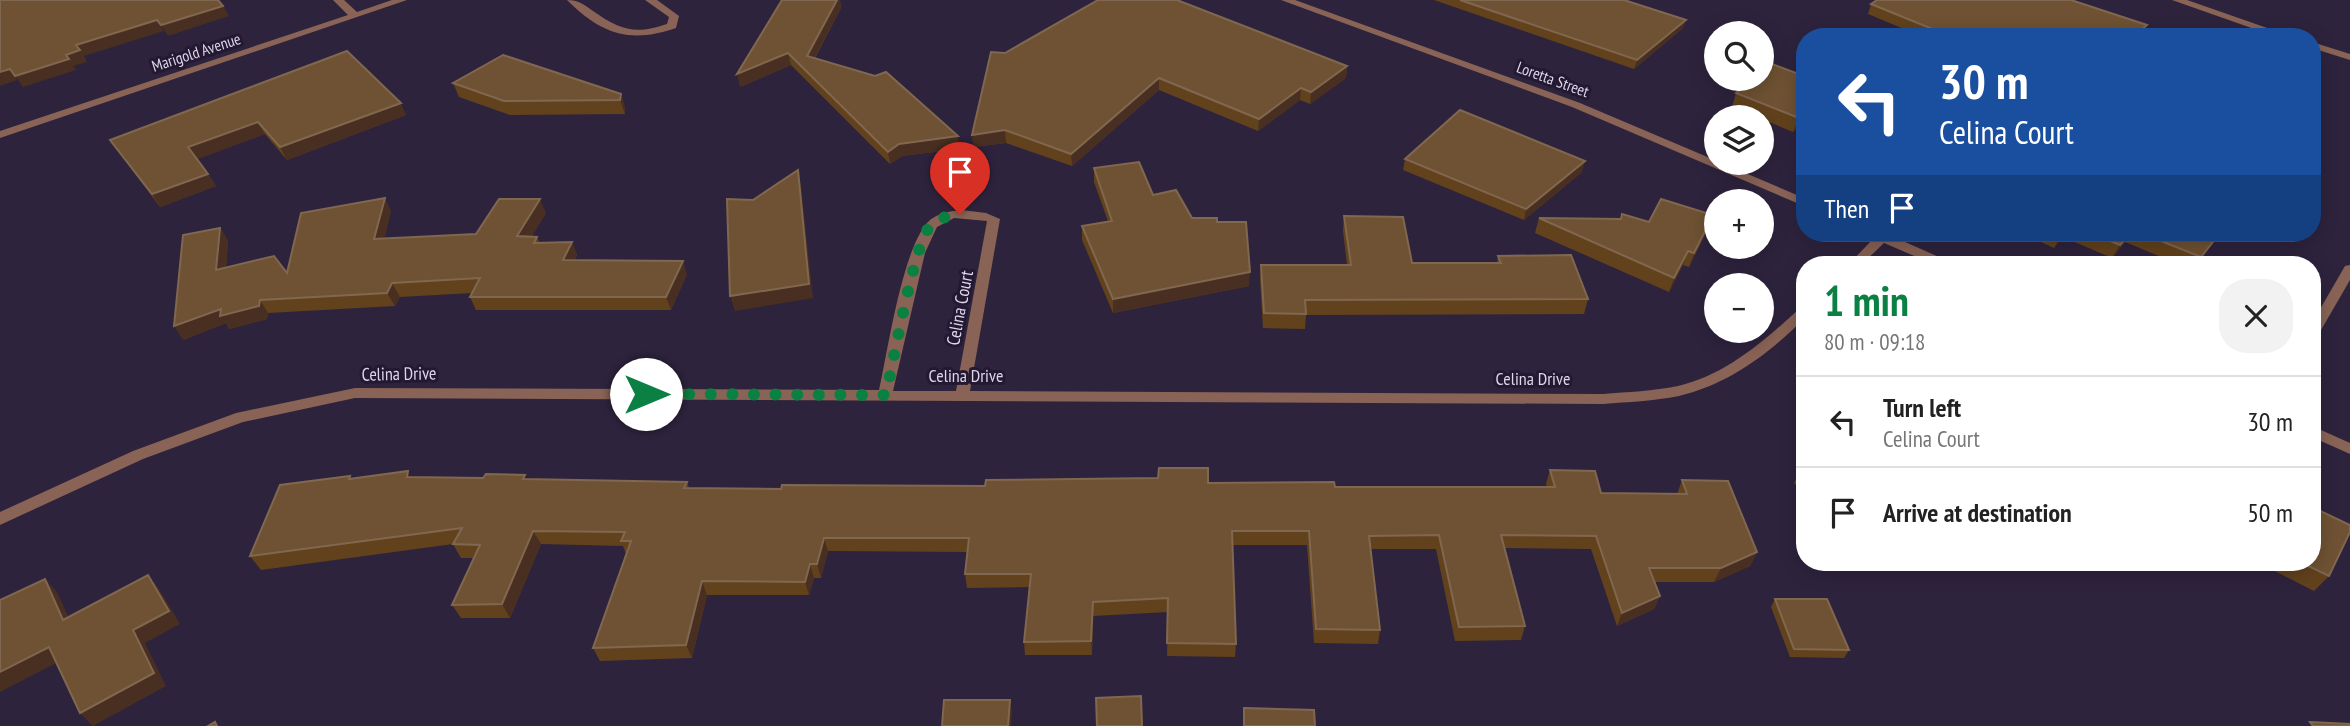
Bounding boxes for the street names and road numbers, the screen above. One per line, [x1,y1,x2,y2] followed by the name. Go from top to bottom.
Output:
[149,28,243,76] street label: Marigold Avenue
[1514,57,1592,102] street label: Loretta Street
[941,268,978,347] street label: Celina Court
[361,361,437,386] street label: Celina Drive
[929,364,1003,387] street label: Celina Drive
[1496,367,1570,390] street label: Celina Drive

